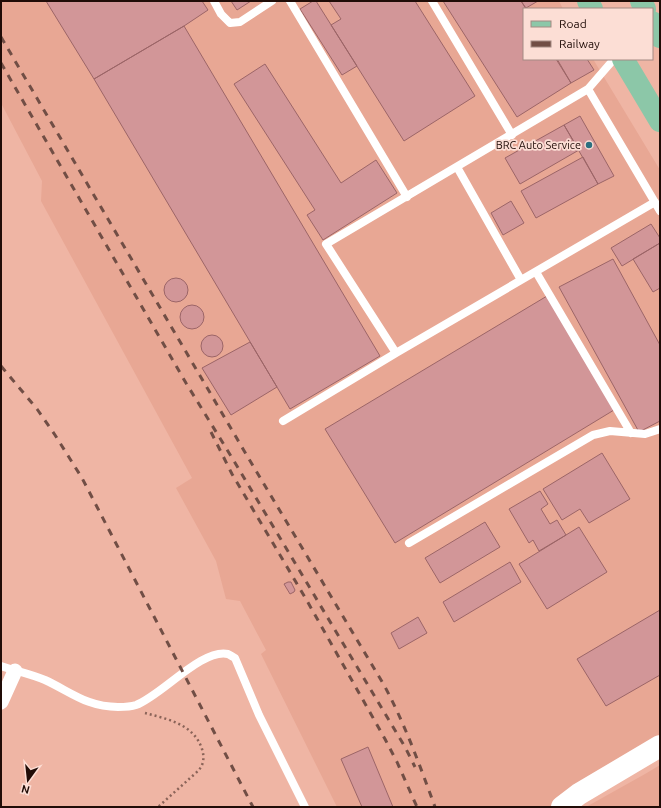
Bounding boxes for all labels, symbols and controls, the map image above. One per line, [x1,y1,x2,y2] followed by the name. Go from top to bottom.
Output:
[523,8,653,60] legend
[559,17,587,30] text: Road
[559,37,600,50] text: Railway
[496,139,581,151] place label: BRC Auto Service
[584,140,594,150] marker: BRC Auto Service
[8,760,48,800] north arrow
[20,783,31,797] text: N

